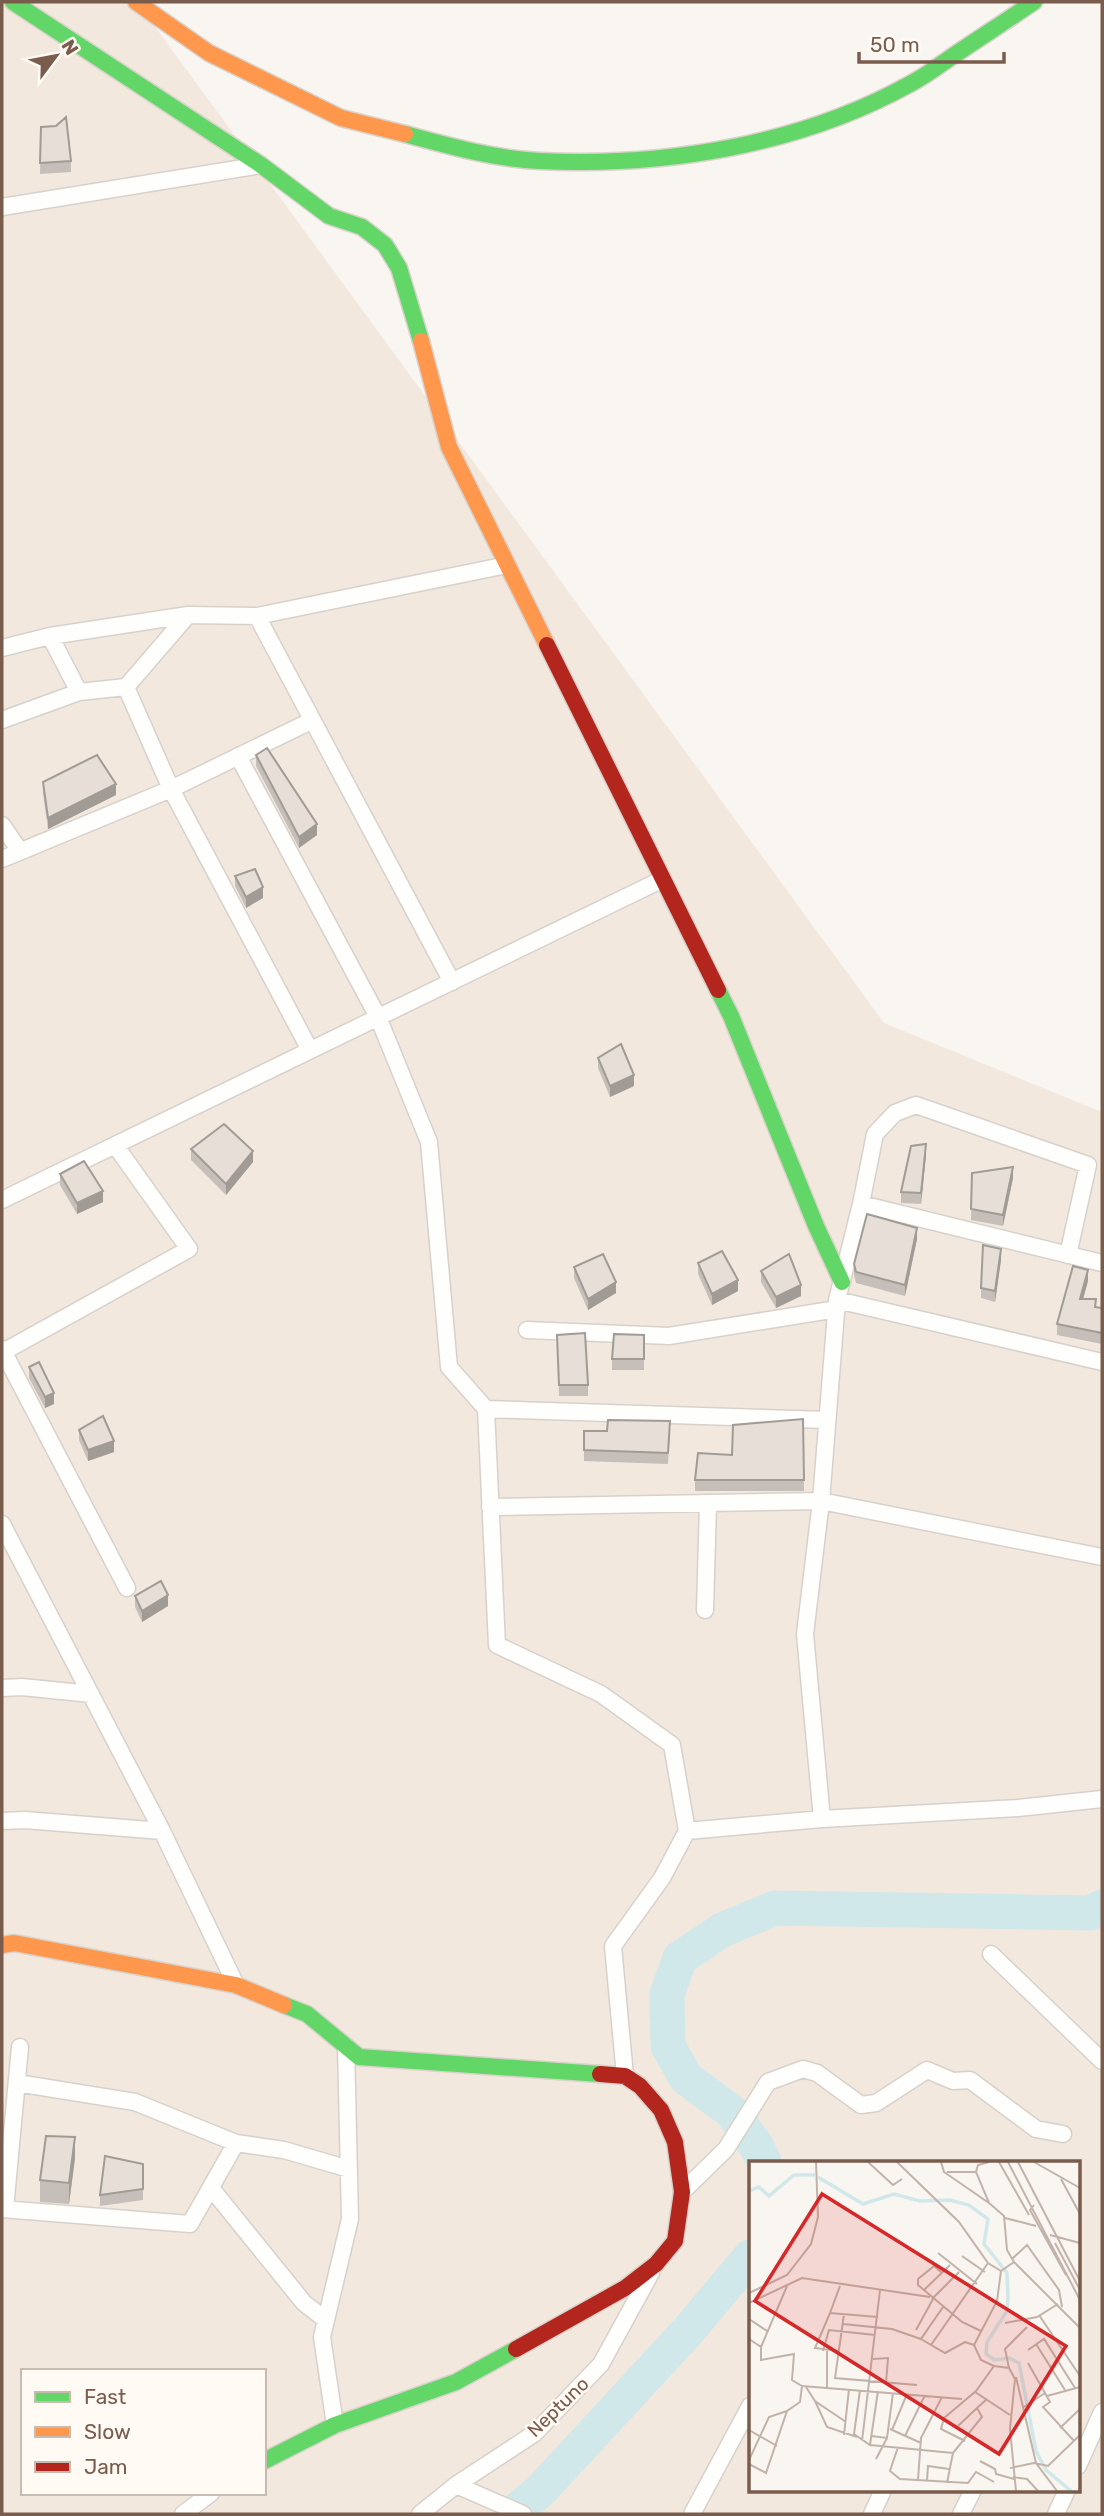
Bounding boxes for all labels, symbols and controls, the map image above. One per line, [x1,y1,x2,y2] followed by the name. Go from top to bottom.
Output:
[21,21,91,91] north arrow
[859,21,1004,65] scale bar
[870,32,920,57] text: 50 m
[57,35,83,59] text: N
[749,2161,1080,2492] inset map
[21,2369,266,2495] legend
[523,2372,593,2442] street label: Neptuno
[84,2384,126,2409] text: Fast
[84,2419,131,2444] text: Slow
[84,2454,128,2479] text: Jam

